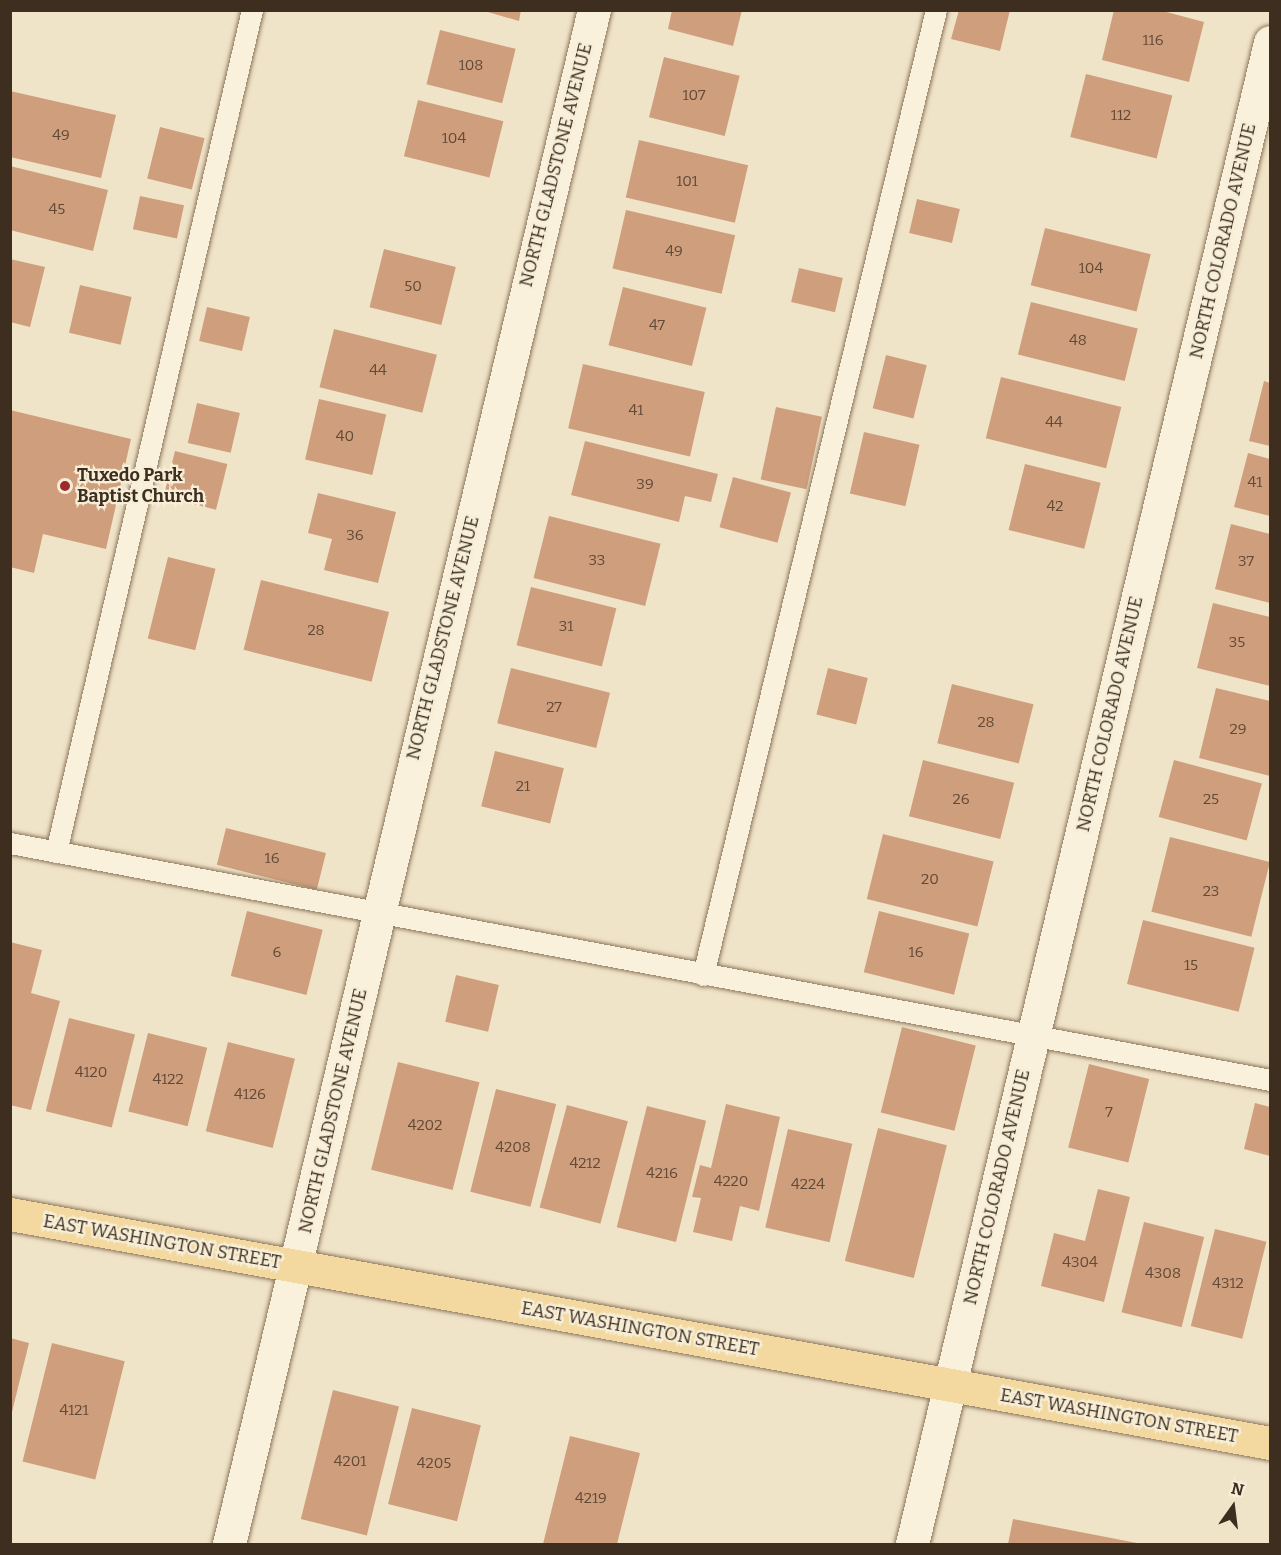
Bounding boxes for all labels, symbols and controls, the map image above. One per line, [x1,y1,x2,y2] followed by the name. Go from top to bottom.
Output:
[1143,32,1163,50] house number: 116
[515,41,597,289] street label: NORTH GLADSTONE AVENUE
[459,57,483,75] house number: 108
[682,87,706,105] house number: 107
[1111,107,1131,125] house number: 112
[1185,121,1261,361] street label: NORTH COLORADO AVENUE
[52,127,70,145] house number: 49
[442,130,466,148] house number: 104
[676,173,698,191] house number: 101
[49,201,65,219] house number: 45
[665,243,683,261] house number: 49
[1079,260,1103,278] house number: 104
[404,278,422,296] house number: 50
[649,317,665,335] house number: 47
[1069,332,1087,350] house number: 48
[369,362,387,380] house number: 44
[629,402,643,420] house number: 41
[1045,414,1063,432] house number: 44
[336,428,354,446] house number: 40
[77,465,204,508] place label: Tuxedo Park Baptist Church
[1248,474,1262,492] house number: 41
[636,476,654,494] house number: 39
[58,479,72,493] marker: Tuxedo Park Baptist Church
[1047,498,1063,516] house number: 42
[402,514,484,762] street label: NORTH GLADSTONE AVENUE
[346,527,364,545] house number: 36
[589,552,605,570] house number: 33
[1238,553,1254,571] house number: 37
[1072,594,1148,834] street label: NORTH COLORADO AVENUE
[559,618,573,636] house number: 31
[307,622,325,640] house number: 28
[1229,634,1245,652] house number: 35
[546,699,562,717] house number: 27
[977,714,995,732] house number: 28
[1230,721,1246,739] house number: 29
[516,778,530,796] house number: 21
[953,791,969,809] house number: 26
[1203,791,1219,809] house number: 25
[265,850,279,868] house number: 16
[921,871,939,889] house number: 20
[1203,883,1219,901] house number: 23
[273,944,281,962] house number: 6
[909,944,923,962] house number: 16
[1184,957,1198,975] house number: 15
[294,986,372,1236] street label: NORTH GLADSTONE AVENUE
[75,1064,107,1082] house number: 4120
[959,1067,1035,1307] street label: NORTH COLORADO AVENUE
[152,1071,184,1089] house number: 4122
[234,1086,266,1104] house number: 4126
[1105,1104,1113,1122] house number: 7
[408,1117,442,1135] house number: 4202
[495,1139,531,1157] house number: 4208
[569,1155,601,1173] house number: 4212
[646,1165,678,1183] house number: 4216
[714,1173,748,1191] house number: 4220
[791,1176,825,1194] house number: 4224
[41,1210,283,1274] street label: EAST WASHINGTON STREET
[1062,1254,1098,1272] house number: 4304
[1145,1265,1181,1283] house number: 4308
[1212,1275,1244,1293] house number: 4312
[519,1297,761,1361] street label: EAST WASHINGTON STREET
[998,1384,1240,1448] street label: EAST WASHINGTON STREET
[59,1402,89,1420] house number: 4121
[334,1453,366,1471] house number: 4201
[417,1455,451,1473] house number: 4205
[1203,1477,1263,1537] north arrow
[1229,1478,1246,1500] text: N
[575,1490,607,1508] house number: 4219

